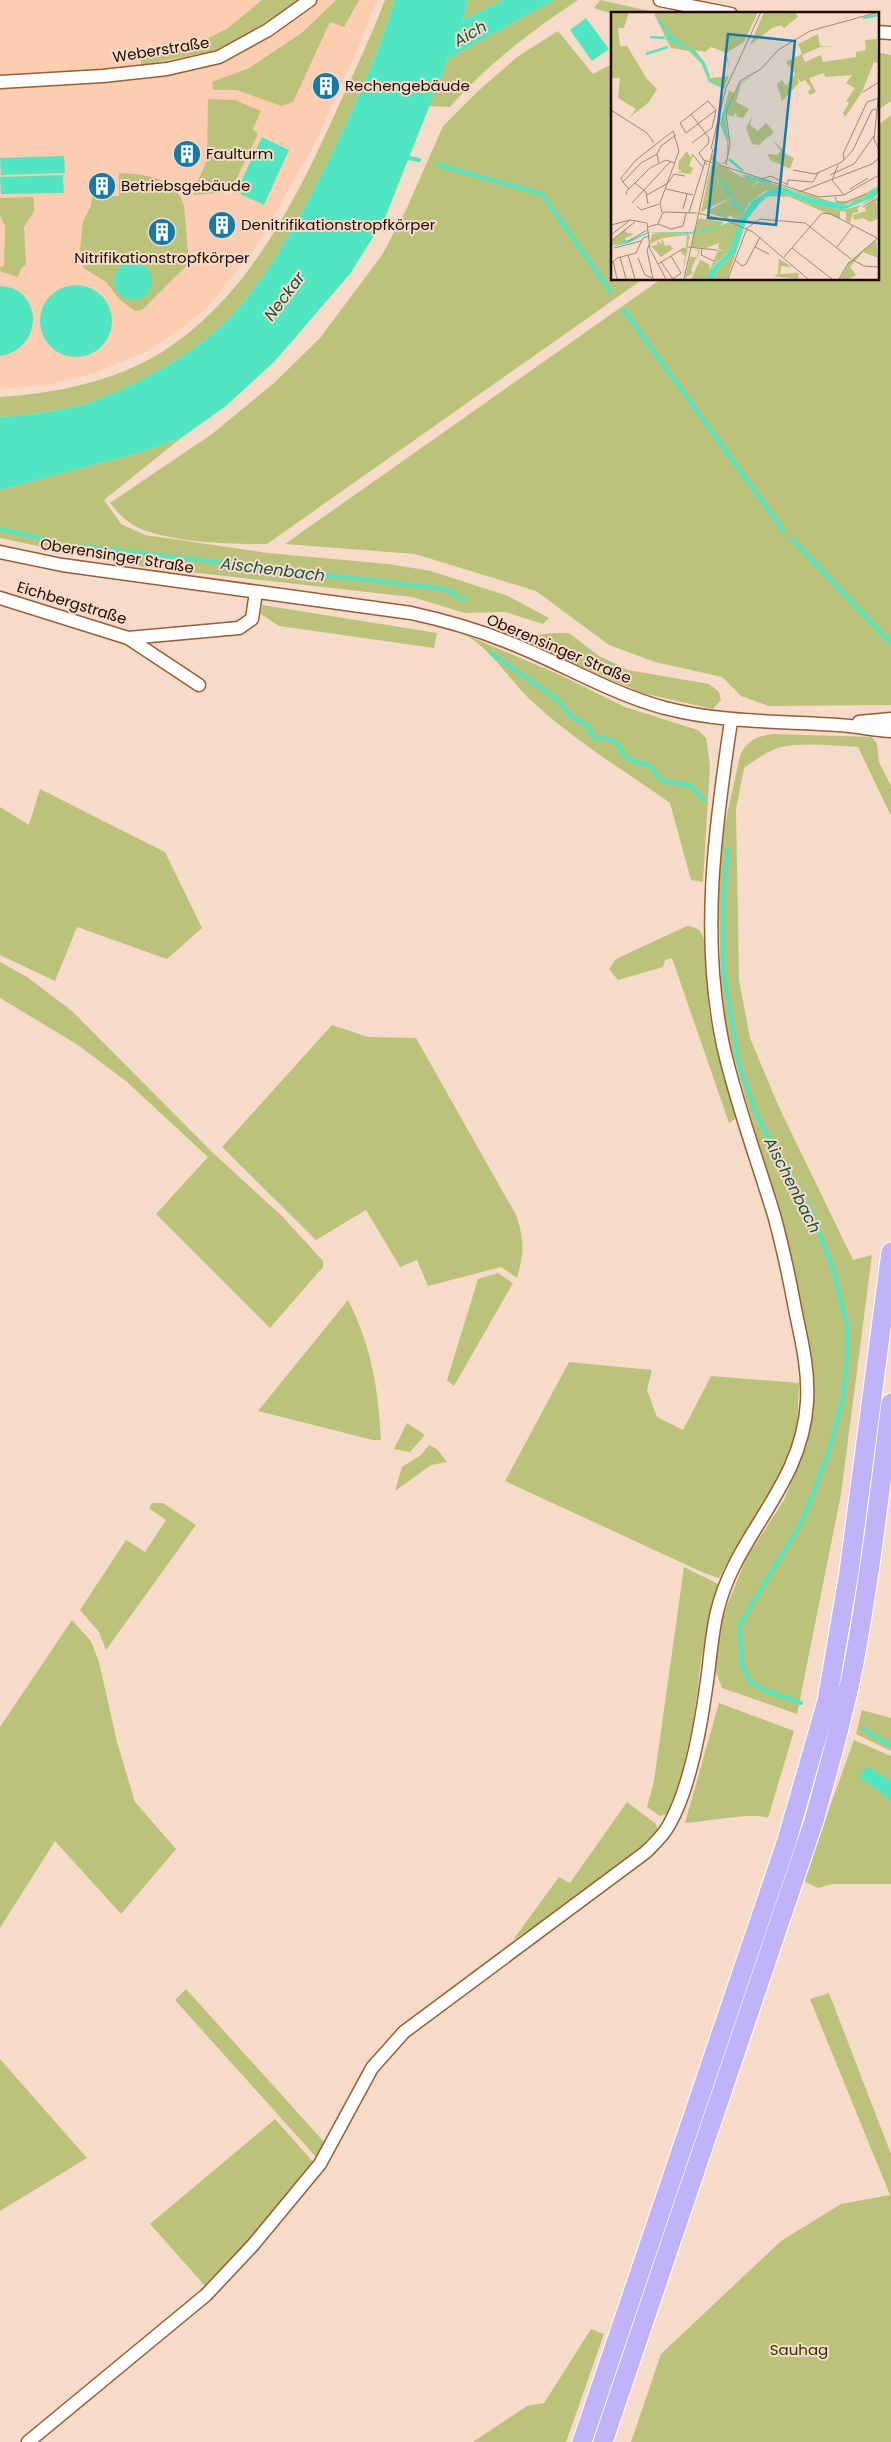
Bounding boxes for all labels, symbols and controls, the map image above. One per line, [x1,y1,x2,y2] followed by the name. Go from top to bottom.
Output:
[611,12,878,280] inset map
[449,15,491,52] water label: Aich
[111,32,211,68] street label: Weberstraße
[311,71,341,101] building icon: Rechengebäude
[345,75,470,96] place label: Rechengebäude
[172,139,202,169] building icon: Faulturm
[206,143,273,164] place label: Faulturm
[87,171,117,201] building icon: Betriebsgebäude
[121,175,250,196] place label: Betriebsgebäude
[207,210,237,240] building icon: Denitrifikationstropfkörper
[241,214,436,235] place label: Denitrifikationstropfkörper
[147,217,177,247] building icon: Nitrifikationstropfkörper
[74,247,250,268] place label: Nitrifikationstropfkörper
[258,266,311,326] water label: Neckar
[39,533,195,578] street label: Oberensinger Straße
[219,552,326,587] water label: Aischenbach
[15,576,130,629] street label: Eichbergstraße
[484,609,635,689] street label: Oberensinger Straße
[758,1132,827,1237] water label: Aischenbach
[770,2339,828,2360] park label: Sauhag

